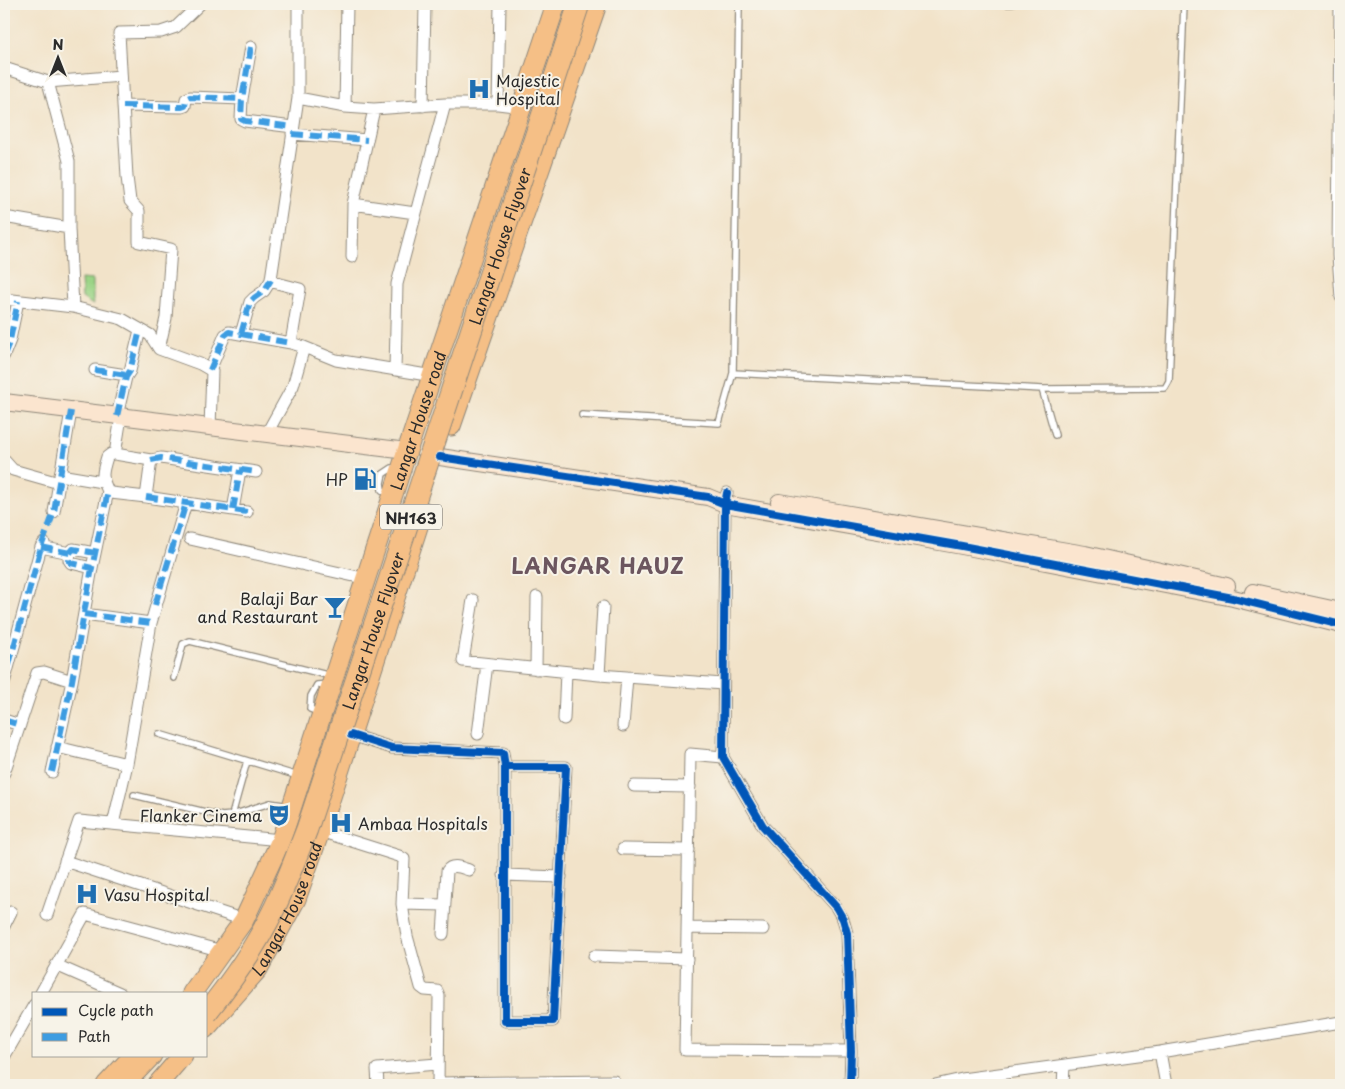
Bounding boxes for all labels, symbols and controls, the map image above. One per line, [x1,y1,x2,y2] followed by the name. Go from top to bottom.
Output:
[32,32,82,82] north arrow
[52,34,64,55] text: N
[496,68,560,110] place label: Majestic Hospital
[466,76,492,102] hospital icon: Majestic Hospital
[462,163,537,328] street label: Langar House Flyover
[383,348,452,493] street label: Langar House road
[352,466,378,492] fuel station icon: HP
[326,467,348,491] place label: HP
[380,504,442,530] road number: NH163
[335,548,410,713] street label: Langar House Flyover
[511,549,685,581] district label: LANGAR HAUZ
[198,586,318,628] place label: Balaji Bar and Restaurant
[322,594,348,620] bar icon: Balaji Bar and Restaurant
[266,802,292,828] theatre icon: Flanker Cinema
[140,803,262,827] place label: Flanker Cinema
[328,810,354,836] hospital icon: Ambaa Hospitals
[358,811,488,835] place label: Ambaa Hospitals
[245,838,327,981] street label: Langar House road
[74,881,100,907] hospital icon: Vasu Hospital
[104,882,210,906] place label: Vasu Hospital
[32,992,208,1056] legend
[78,998,154,1021] text: Cycle path
[78,1024,110,1047] text: Path

